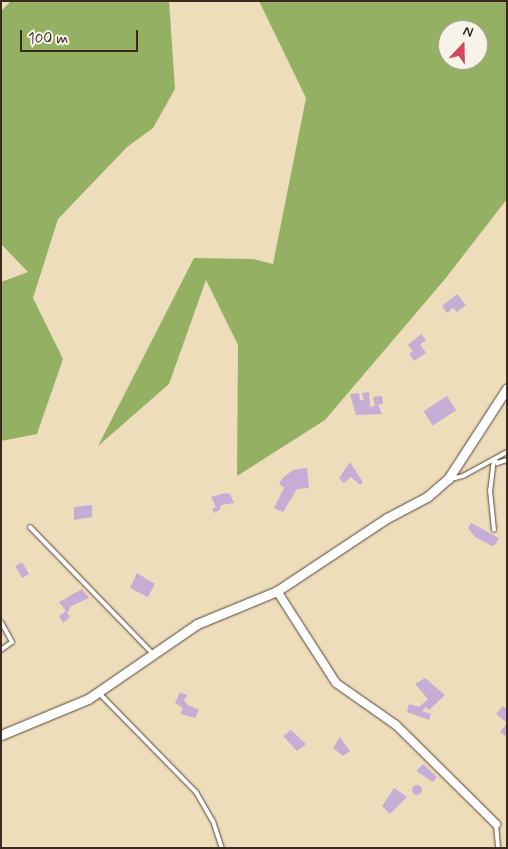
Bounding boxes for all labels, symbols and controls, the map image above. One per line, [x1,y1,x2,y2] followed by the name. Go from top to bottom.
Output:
[22,20,140,52] scale bar
[438,20,488,70] north arrow
[460,22,476,42] text: N
[28,29,68,49] text: 100 m

